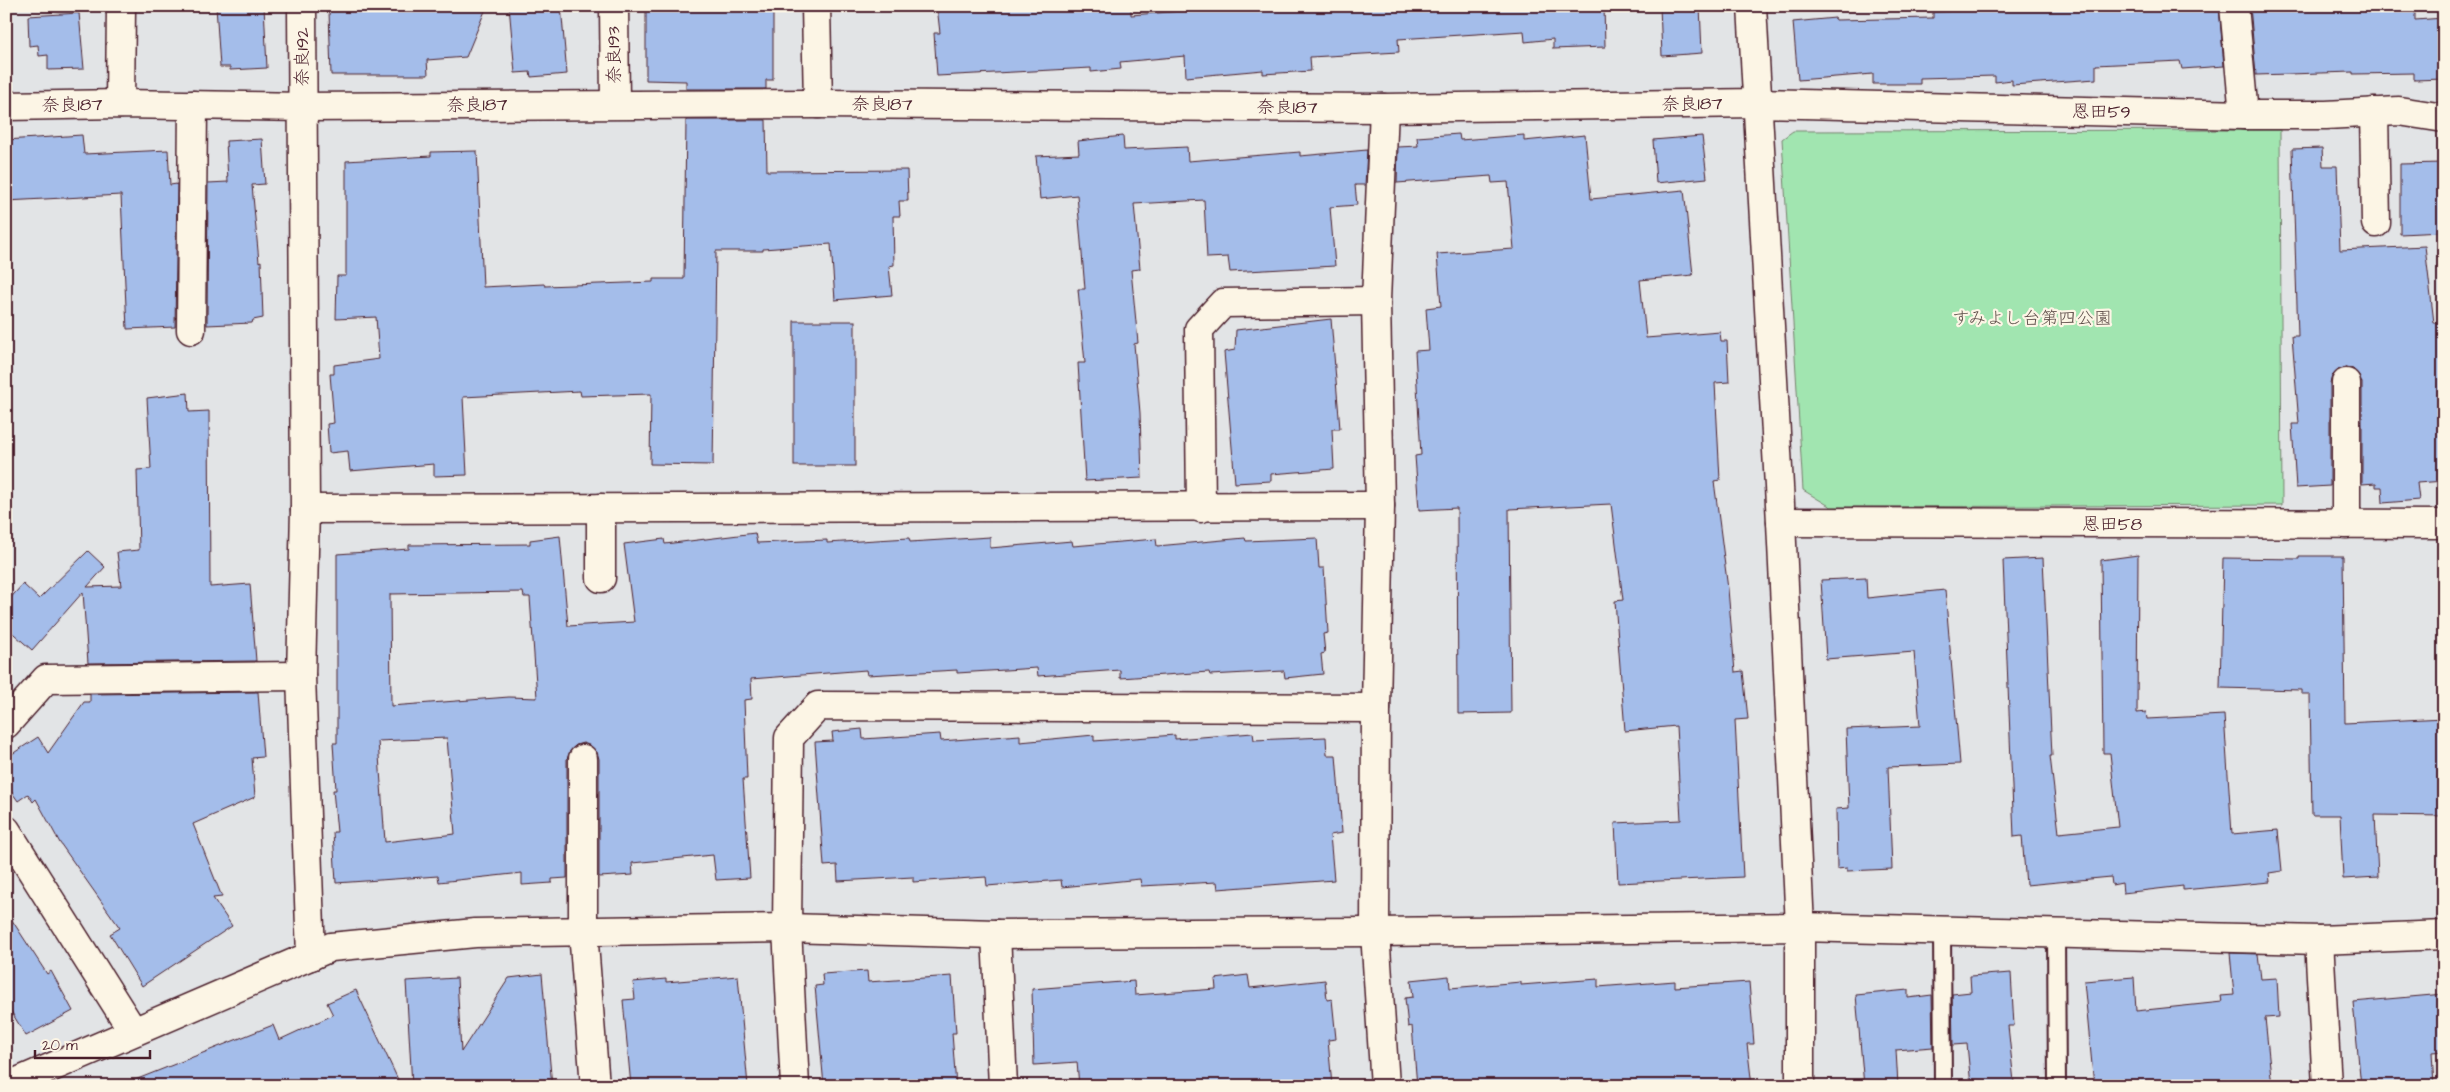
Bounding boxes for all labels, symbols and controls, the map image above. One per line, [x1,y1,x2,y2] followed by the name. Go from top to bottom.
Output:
[601,26,627,84] street label: 奈良193
[290,27,315,86] street label: 奈良192
[1661,91,1723,117] street label: 奈良187
[41,92,103,118] street label: 奈良187
[446,92,508,118] street label: 奈良187
[851,92,913,117] street label: 奈良187
[1256,95,1318,120] street label: 奈良187
[2071,99,2131,125] street label: 恩田59
[1952,306,2112,331] park label: すみよし台第四公園
[2082,512,2143,537] street label: 恩田58
[35,1027,150,1059] scale bar
[42,1035,78,1056] text: 20 m

